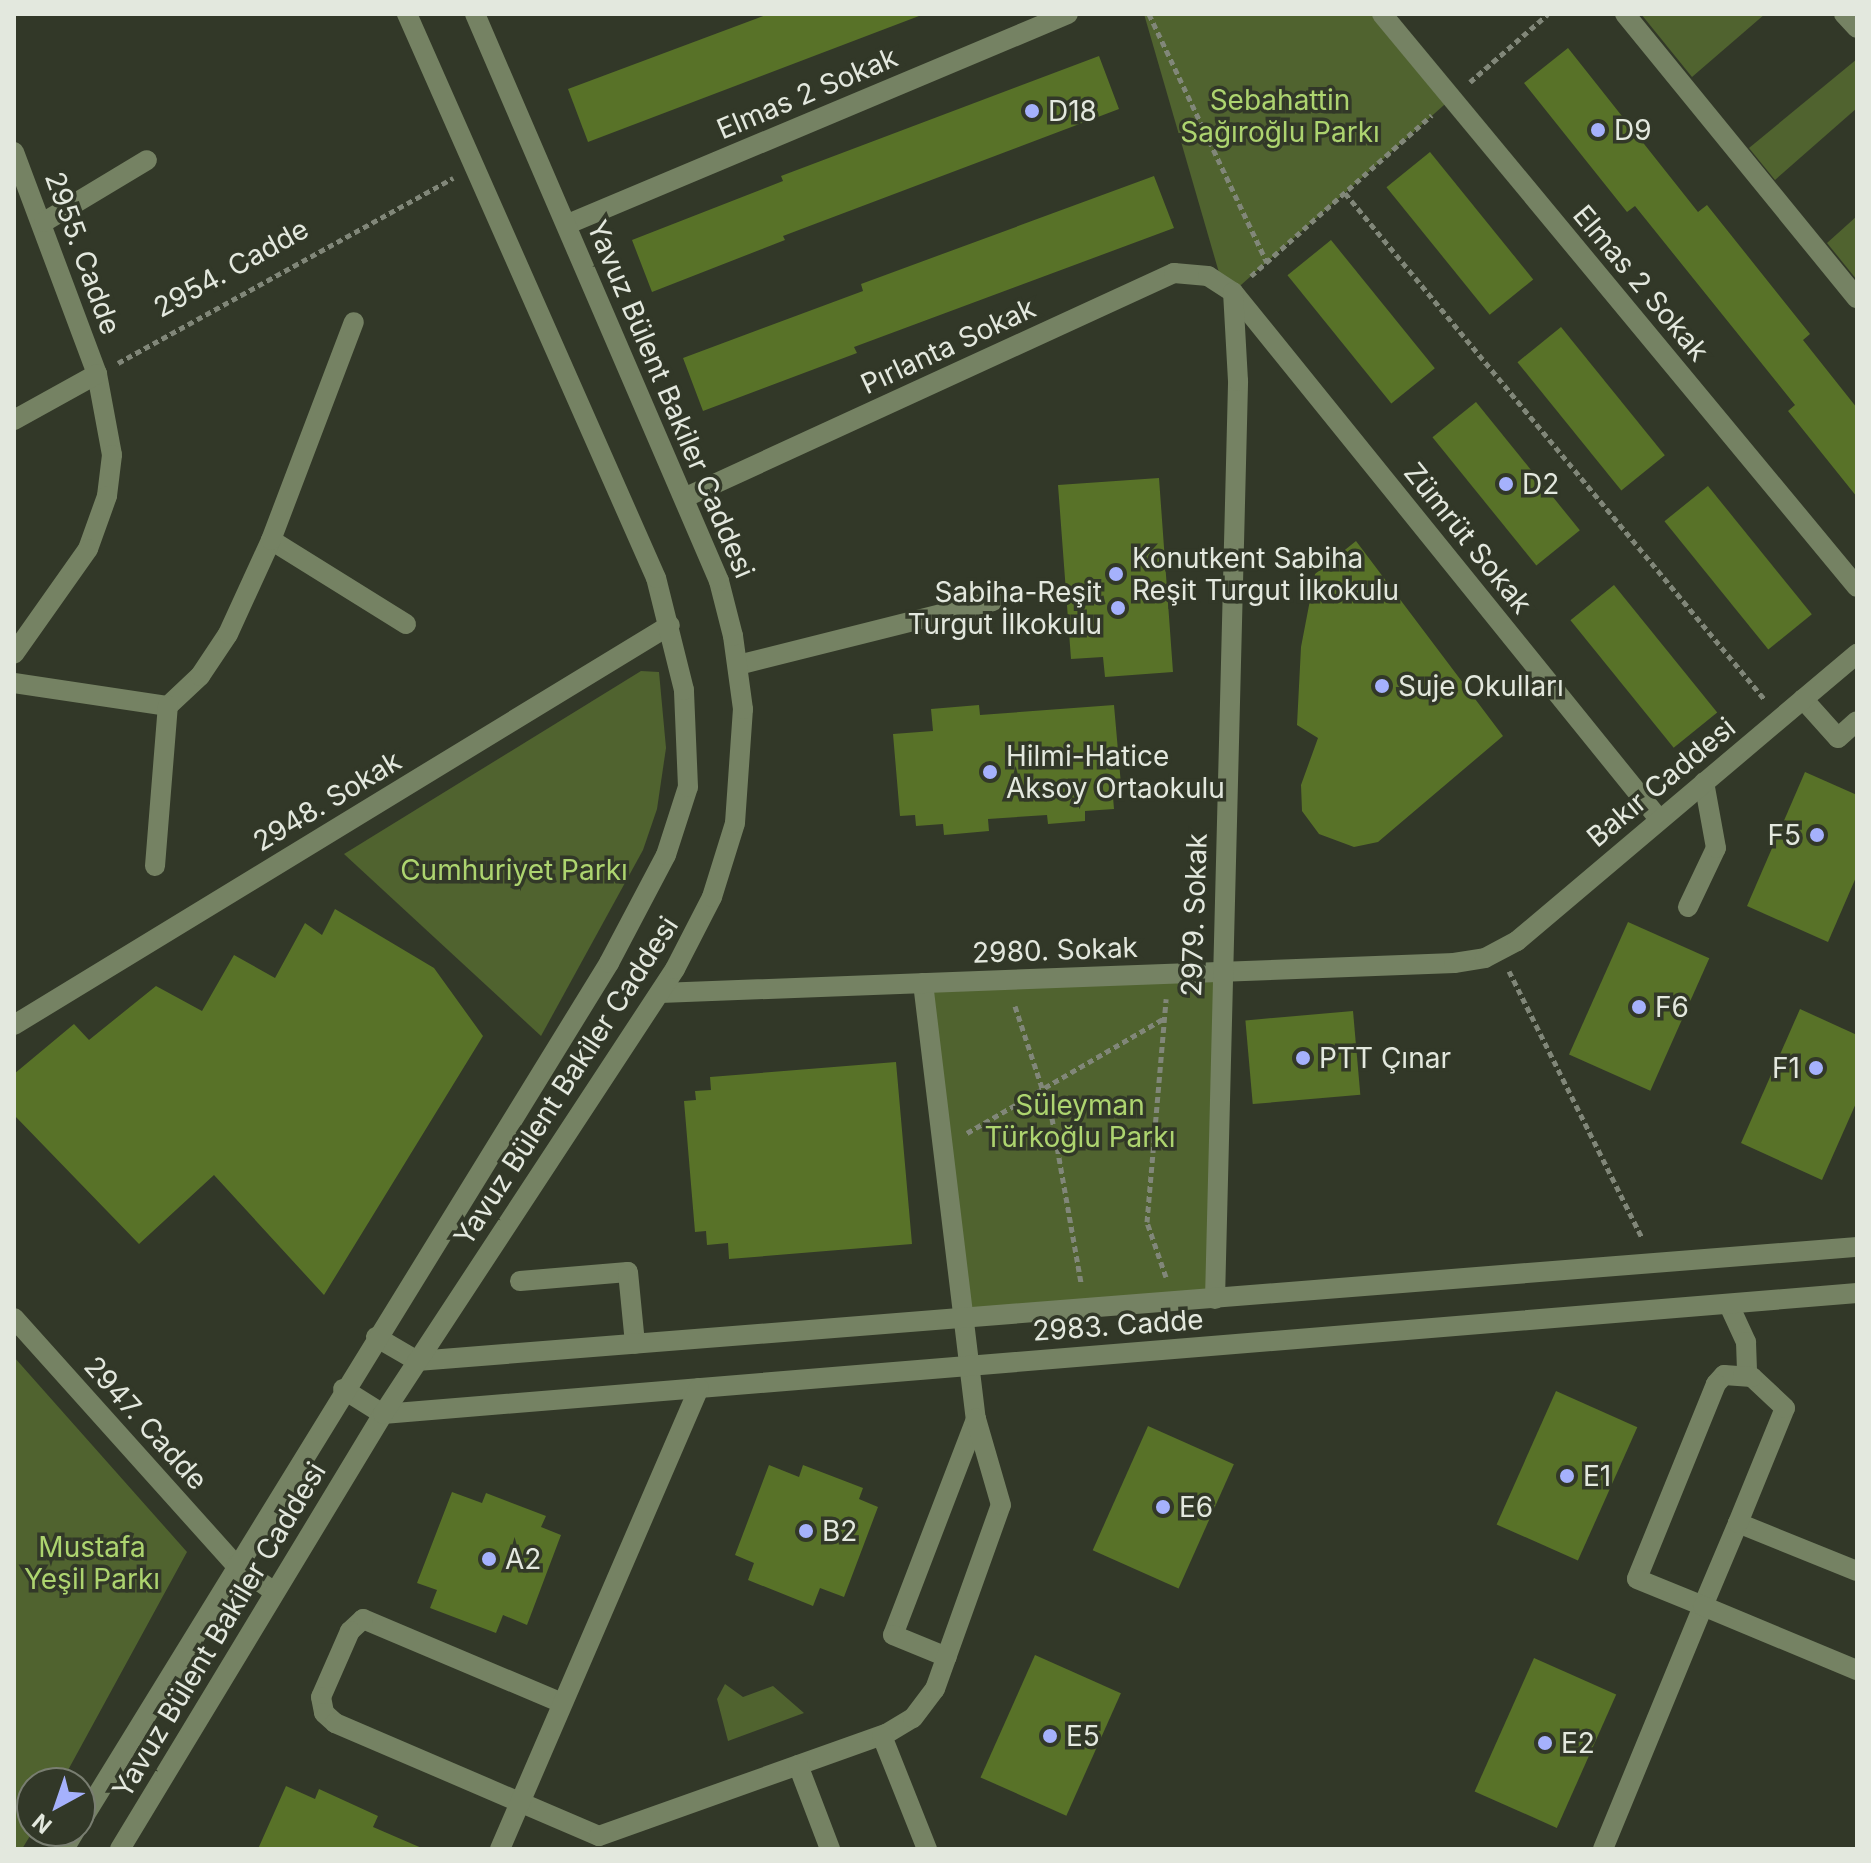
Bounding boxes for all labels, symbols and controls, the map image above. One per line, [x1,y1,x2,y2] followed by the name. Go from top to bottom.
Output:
[712,40,902,146] street label: Elmas 2 Sokak
[1180,83,1380,149] park label: Sebahattin Sağıroğlu Parkı
[1048,94,1097,128] place label: D18
[1023,102,1041,120] marker: D18
[1614,113,1652,147] place label: D9
[1589,121,1607,139] marker: D9
[38,167,128,339] street label: 2955. Cadde
[1566,198,1716,368] street label: Elmas 2 Sokak
[148,212,314,324] street label: 2954. Cadde
[580,215,762,583] street label: Yavuz Bülent Bakiler Caddesi
[855,291,1041,401] street label: Pırlanta Sokak
[1397,456,1539,620] street label: Zümrüt Sokak
[1522,467,1559,501] place label: D2
[1497,475,1515,493] marker: D2
[1132,541,1399,607] place label: Konutkent Sabiha Reşit Turgut İlkokulu
[1107,565,1125,583] marker: Konutkent Sabiha Reşit Turgut İlkokulu
[908,575,1102,641] place label: Sabiha-Reşit Turgut İlkokulu
[1109,599,1127,617] marker: Sabiha-Reşit Turgut İlkokulu
[1398,669,1564,703] place label: Suje Okulları
[1373,677,1391,695] marker: Suje Okulları
[1580,710,1742,854] street label: Bakır Caddesi
[1006,739,1225,805] place label: Hilmi-Hatice Aksoy Ortaokulu
[247,744,407,858] street label: 2948. Sokak
[981,763,999,781] marker: Hilmi-Hatice Aksoy Ortaokulu
[1767,818,1801,852] place label: F5
[1808,826,1826,844] marker: F5
[1174,833,1214,997] street label: 2979. Sokak
[400,853,628,887] park label: Cumhuriyet Parkı
[447,910,685,1252] street label: Yavuz Bülent Bakiler Caddesi
[972,930,1138,970] street label: 2980. Sokak
[1655,990,1689,1024] place label: F6
[1630,998,1648,1016] marker: F6
[1319,1041,1451,1075] place label: PTT Çınar
[1294,1049,1312,1067] marker: PTT Çınar
[1772,1051,1800,1085] place label: F1
[1807,1059,1825,1077] marker: F1
[985,1088,1175,1154] park label: Süleyman Türkoğlu Parkı
[1031,1302,1205,1348] street label: 2983. Cadde
[77,1349,215,1497] street label: 2947. Cadde
[105,1456,333,1804] street label: Yavuz Bülent Bakiler Caddesi
[1583,1459,1611,1493] place label: E1
[1558,1467,1576,1485] marker: E1
[1179,1490,1213,1524] place label: E6
[1154,1498,1172,1516] marker: E6
[822,1514,857,1548] place label: B2
[797,1522,815,1540] marker: B2
[24,1530,160,1596] park label: Mustafa Yeşil Parkı
[505,1542,541,1576] place label: A2
[480,1550,498,1568] marker: A2
[1066,1719,1100,1753] place label: E5
[1561,1726,1595,1760] place label: E2
[1041,1727,1059,1745] marker: E5
[1536,1734,1554,1752] marker: E2
[16,1767,96,1847] north arrow
[27,1809,57,1839] text: N

